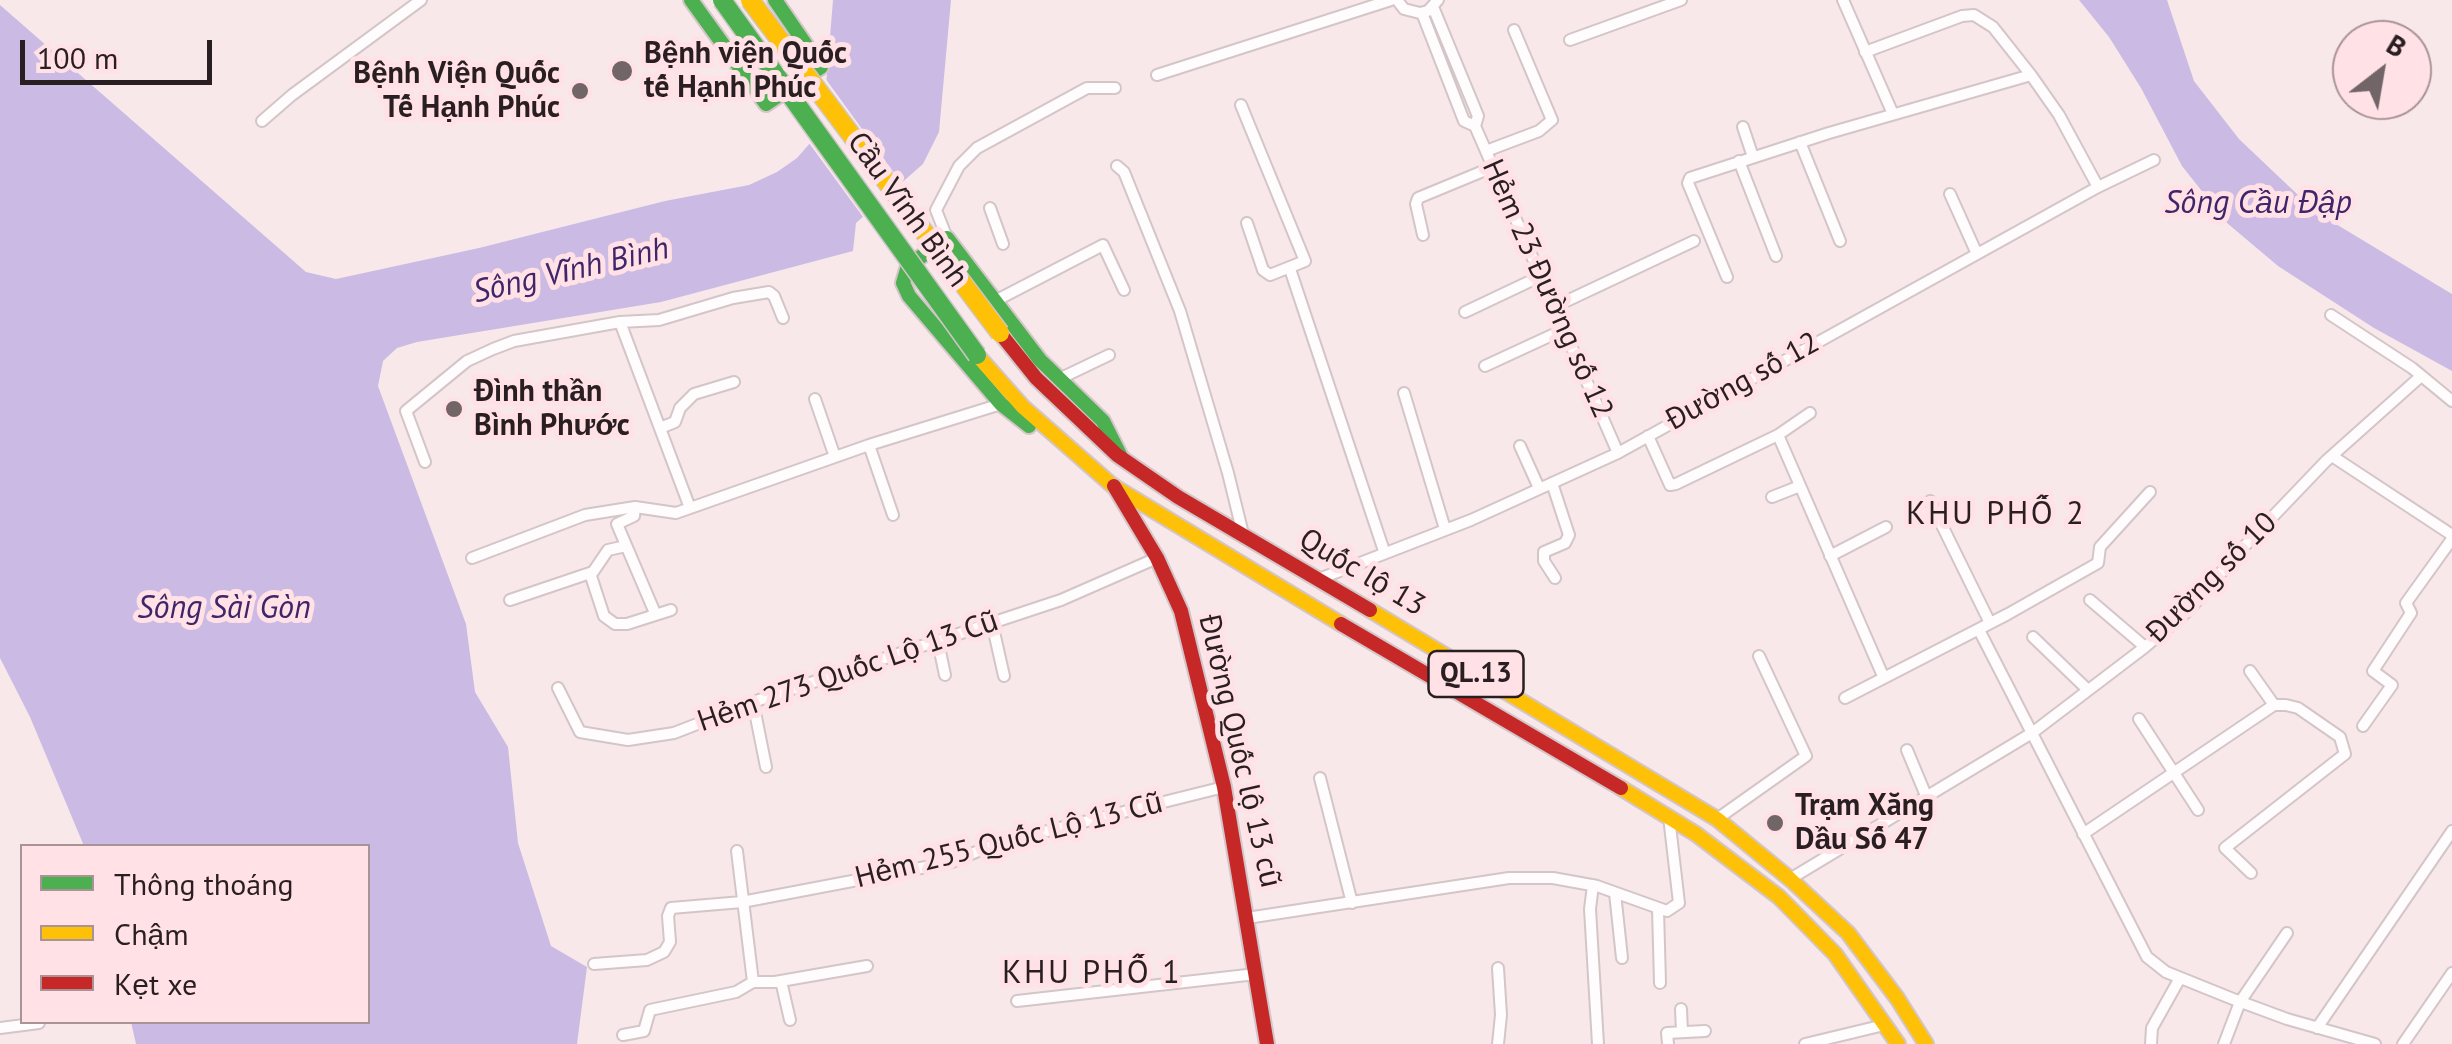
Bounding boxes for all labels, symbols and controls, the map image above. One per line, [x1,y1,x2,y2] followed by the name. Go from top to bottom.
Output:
[25,20,218,82] scale bar
[2332,20,2432,120] north arrow
[2380,25,2413,66] text: B
[644,36,847,106] place label: Bệnh viện Quốc tế Hạnh Phúc
[37,38,118,77] text: 100 m
[353,56,560,126] place label: Bệnh Viện Quốc Tế Hạnh Phúc
[609,58,635,84] marker: Bệnh viện Quốc tế Hạnh Phúc
[569,80,591,102] marker: Bệnh Viện Quốc Tế Hạnh Phúc
[839,126,975,294] street label: Cầu Vĩnh Bình
[1474,154,1620,424] street label: Hẻm 23 Đường số 12
[2164,185,2352,223] water label: Sông Cầu Đập
[469,230,673,312] water label: Sông Vĩnh Bình
[1660,325,1826,439] street label: Đường số 12
[474,374,630,444] place label: Đình thần Bình Phước
[443,398,465,420] marker: Đình thần Bình Phước
[1906,496,2086,534] district label: KHU PHỐ 2
[2139,505,2285,651] street label: Đường số 10
[1293,521,1431,625] street label: Quốc lộ 13
[137,590,311,628] water label: Sông Sài Gòn
[693,604,1003,740] street label: Hẻm 273 Quốc Lộ 13 Cũ
[1190,611,1288,891] street label: Đường Quốc lộ 13 cũ
[1428,651,1524,697] road number: QL.13
[852,785,1166,897] street label: Hẻm 255 Quốc Lộ 13 Cũ
[1795,788,1934,858] place label: Trạm Xăng Dầu Số 47
[1764,812,1786,834] marker: Trạm Xăng Dầu Số 47
[20,844,370,1024] legend
[114,864,294,903] text: Thông thoáng
[114,914,189,953] text: Chậm
[1002,955,1182,993] district label: KHU PHỐ 1
[114,964,197,1003] text: Kẹt xe

